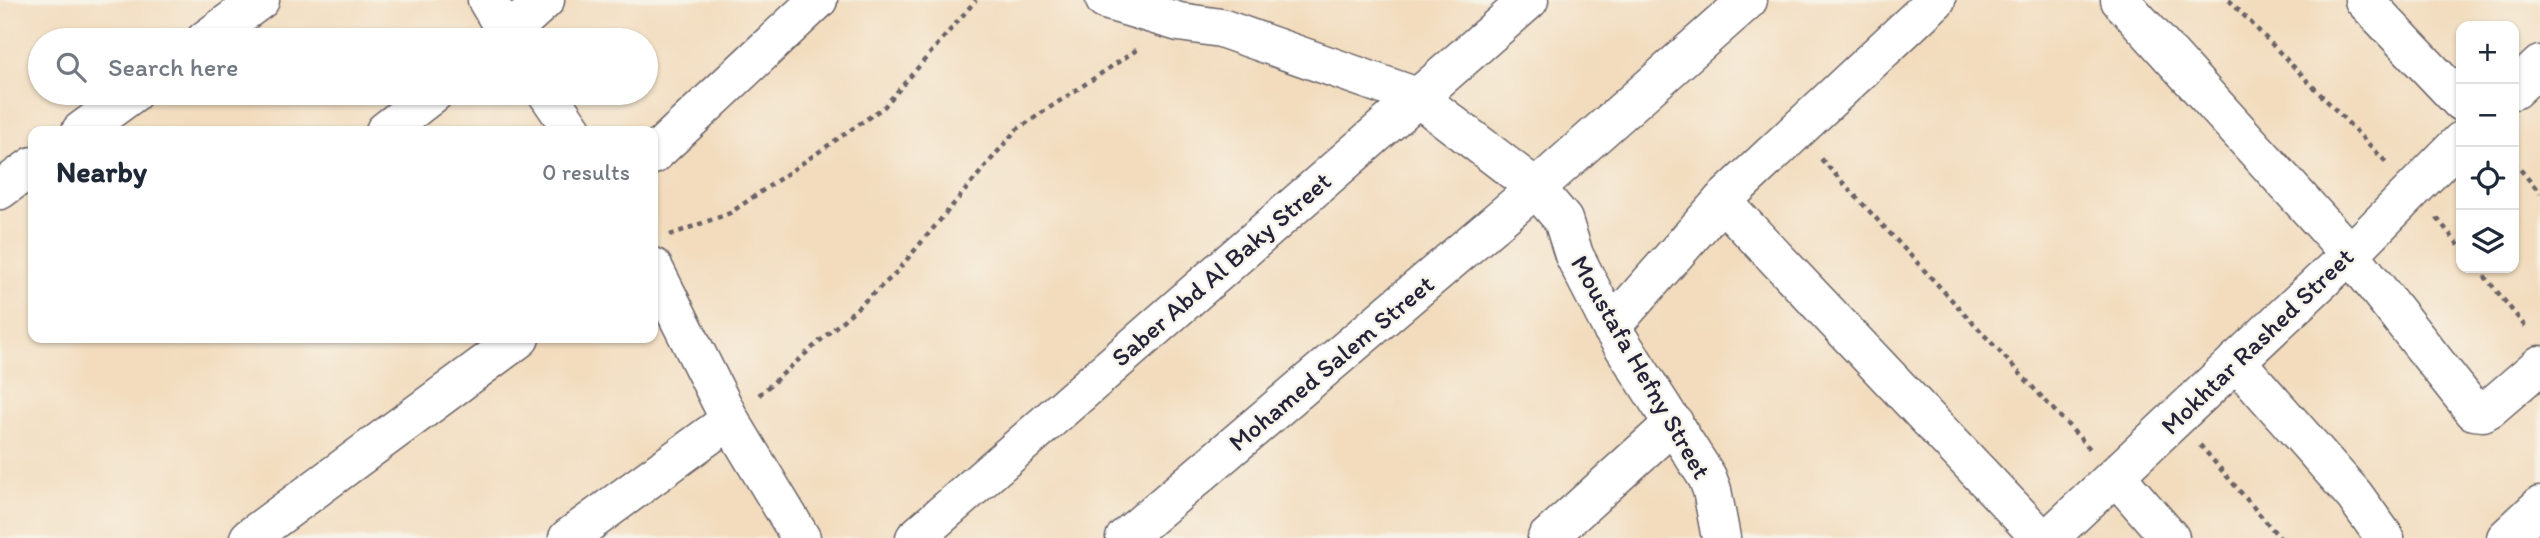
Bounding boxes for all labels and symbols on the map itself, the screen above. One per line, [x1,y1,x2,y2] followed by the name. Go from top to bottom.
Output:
[1104,165,1338,373] street label: Saber Abd Al Baky Street
[2154,241,2360,441] street label: Mokhtar Rashed Street
[1564,249,1718,485] street label: Moustafa Hefny Street
[1222,268,1440,458] street label: Mohamed Salem Street

